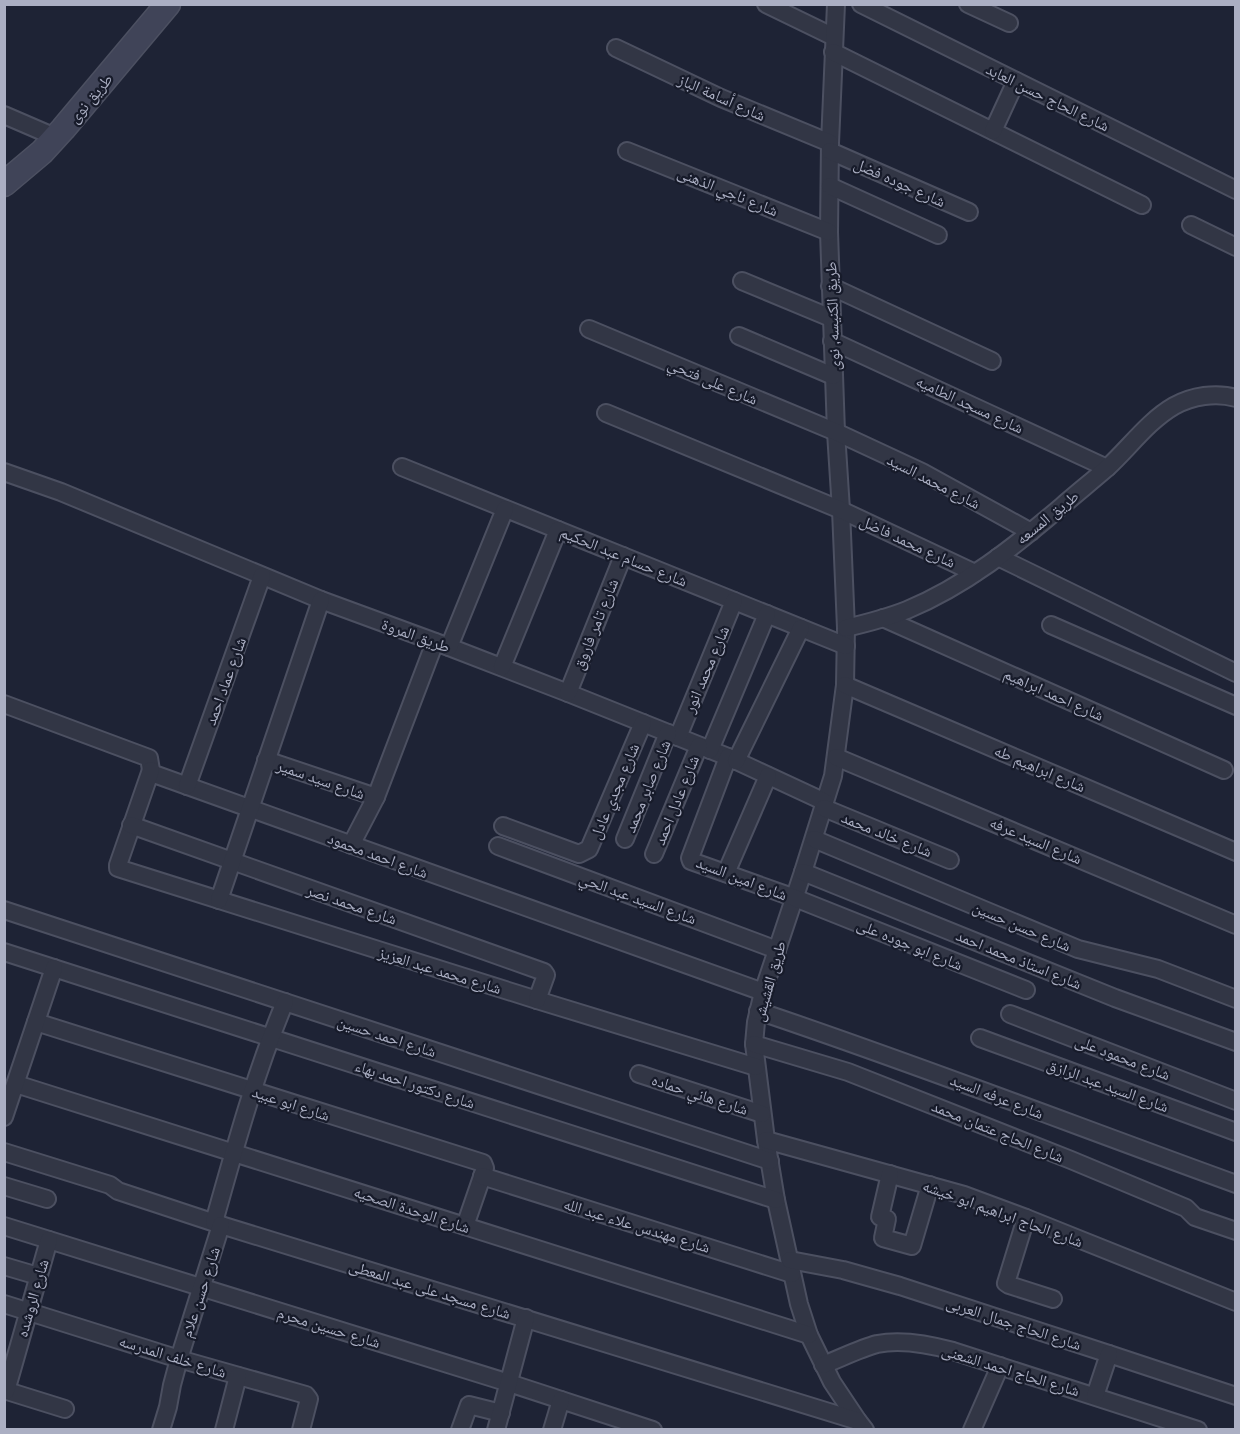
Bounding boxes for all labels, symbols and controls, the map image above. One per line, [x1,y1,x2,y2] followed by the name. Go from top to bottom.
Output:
[982,58,1113,137] street label: شارع الحاج حسن العابد
[673,68,769,127] street label: شارع أسامة الباز
[63,69,118,128] street label: طريق نوى
[850,153,949,213] street label: شارع جوده فضل
[674,162,781,223] street label: شارع ناجي الذهنى
[820,261,846,371] street label: طريق الكنيسه, نوى
[664,353,761,412] street label: شارع على فتحي
[912,370,1027,439] street label: شارع مسجد الطاميه
[883,449,984,515] street label: شارع محمد السيد
[1011,486,1084,550] street label: طريق المسعه
[856,510,959,574] street label: شارع محمد فاضل
[557,521,690,592] street label: شارع حسام عبد الحكيم
[568,575,624,673] street label: شارع تامر فاروق
[378,613,453,658] street label: طريق المروة
[678,622,735,717] street label: شارع محمد انور
[200,634,252,728] street label: شارع عماد احمد
[1000,663,1107,727] street label: شارع احمد ابراهيم
[619,737,677,836] street label: شارع صابر محمد
[585,740,646,843] street label: شارع مجدي عادل
[991,740,1089,798] street label: شارع ابراهيم طه
[649,752,705,849] street label: شارع عادل احمد
[273,754,368,805] street label: شارع سيد سمير
[838,807,935,863] street label: شارع خالد محمد
[986,812,1085,870] street label: شارع السيد عرفه
[324,828,431,884] street label: شارع احمد محمود
[693,851,790,906] street label: شارع امين السيد
[576,868,699,931] street label: شارع السيد عبد الحي
[303,879,400,931] street label: شارع محمد نصر
[969,896,1074,958] street label: شارع حسن حسين
[853,914,966,976] street label: شارع ابو جوده على
[952,925,1085,995] street label: شارع استاذ محمد احمد
[748,938,792,1024] street label: طريق القشيش
[375,942,504,1000] street label: شارع محمد عبد العزيز
[334,1011,439,1063] street label: شارع احمد حسين
[1072,1030,1173,1086] street label: شارع محمود على
[1044,1054,1172,1118] street label: شارع السيد عبد الرازق
[352,1055,478,1115] street label: شارع دكتور احمد بهاء
[648,1069,751,1122] street label: شارع هاني حماده
[947,1069,1046,1125] street label: شارع عرفه السيد
[249,1081,332,1127] street label: شارع ابو عبيد
[928,1095,1067,1169] street label: شارع الحاج عتمان محمد
[919,1175,1086,1253] street label: شارع الحاج ابراهيم ابو خيشه
[351,1181,473,1239] street label: شارع الوحدة الصحيه
[561,1193,713,1259] street label: شارع مهندس علاء عبد الله
[176,1244,226,1341] street label: شارع حسن علام
[346,1255,513,1325] street label: شارع مسجد على عبد المعطى
[11,1257,55,1340] street label: شارع الروشده
[943,1292,1084,1356] street label: شارع الحاج جمال العربى
[274,1302,383,1354] street label: شارع حسين محرم
[116,1330,229,1384] street label: شارع خلف المدرسه
[939,1340,1082,1402] street label: شارع الحاج احمد الشعنى

